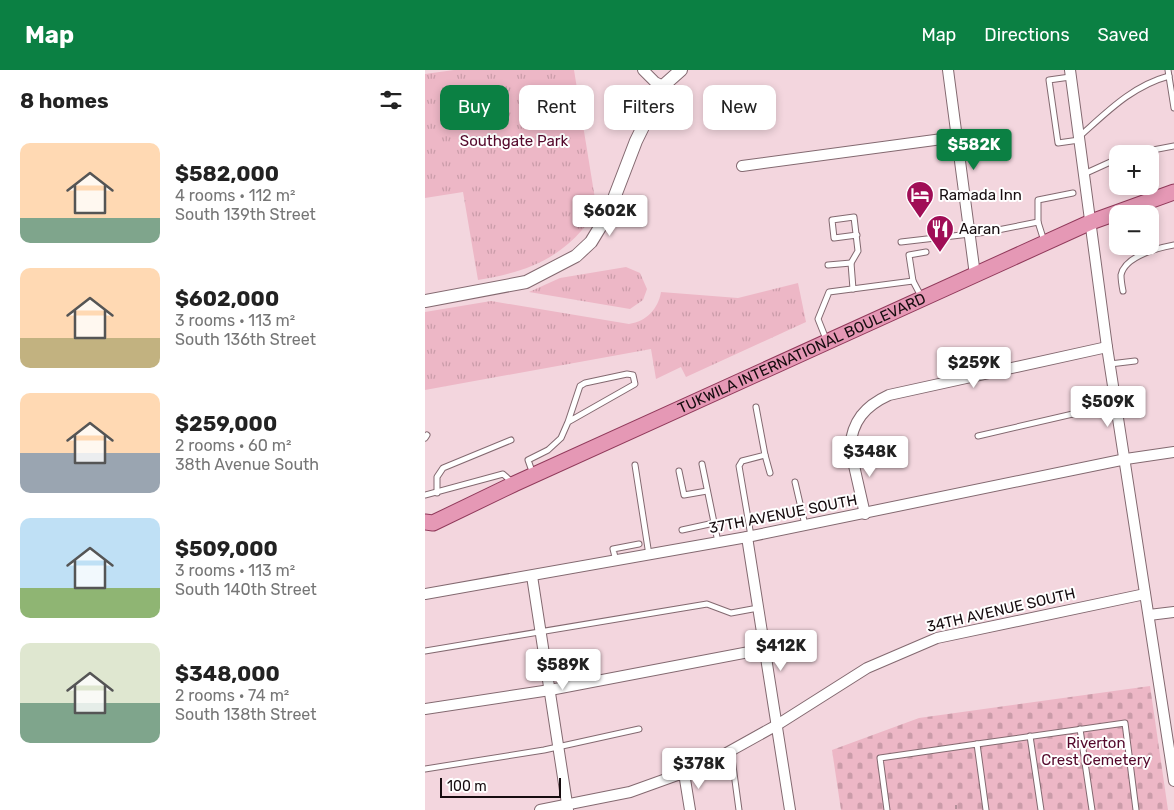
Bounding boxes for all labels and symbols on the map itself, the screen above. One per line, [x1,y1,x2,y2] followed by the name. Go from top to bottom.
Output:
[939,128,1009,171] pin: $582K
[460,132,568,150] park label: Southgate Park
[905,180,935,219] hotel icon: Ramada Inn
[939,186,1022,204] place label: Ramada Inn
[575,194,645,237] pin: $602K
[925,214,955,253] restaurant icon: Aaran
[959,220,1000,238] place label: Aaran
[675,289,929,417] street label: TUKWILA INTERNATIONAL BOULEVARD
[939,346,1009,389] pin: $259K
[1073,386,1143,428] pin: $509K
[835,436,905,478] pin: $348K
[707,491,859,537] street label: 37TH AVENUE SOUTH
[925,584,1077,636] street label: 34TH AVENUE SOUTH
[746,630,816,672] pin: $412K
[528,648,598,691] pin: $589K
[1041,734,1151,769] park label: Riverton Crest Cemetery
[664,748,734,790] pin: $378K
[440,775,561,798] scale bar

